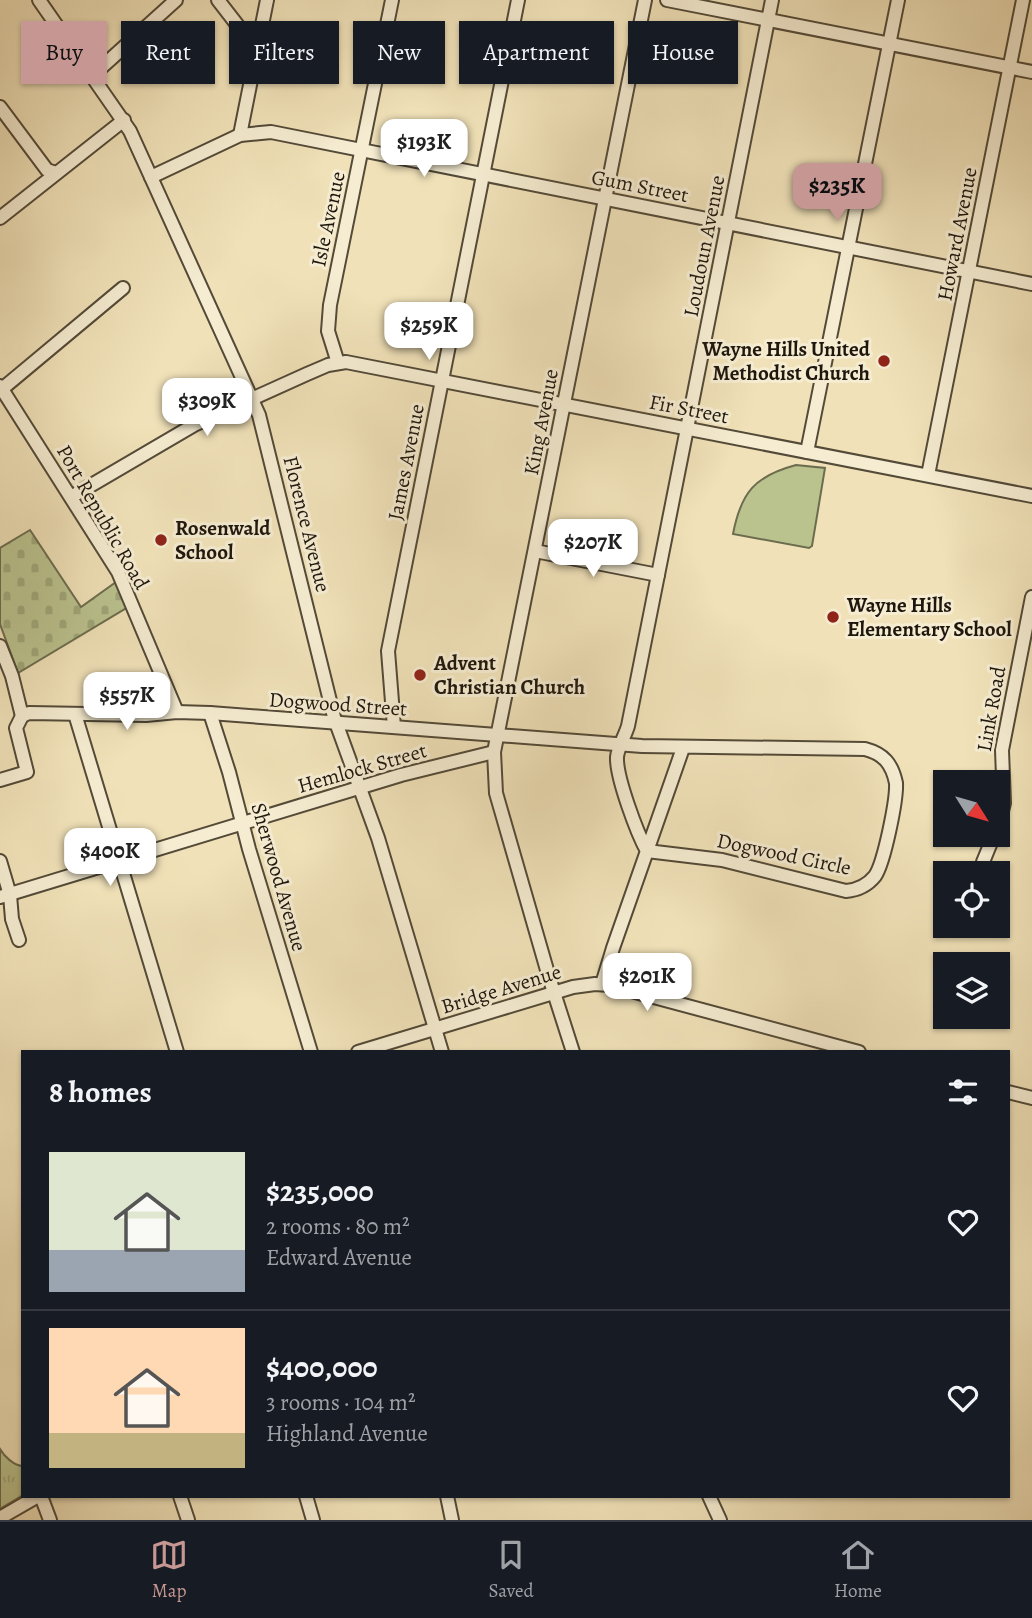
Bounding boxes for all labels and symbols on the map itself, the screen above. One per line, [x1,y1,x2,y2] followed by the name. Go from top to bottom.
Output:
[375,120,473,179] pin: $193K
[589,163,691,209] street label: Gum Street
[788,164,886,223] pin: $235K
[930,165,984,303] street label: Howard Avenue
[304,169,352,269] street label: Isle Avenue
[677,173,731,319] street label: Loudoun Avenue
[380,302,478,362] pin: $259K
[701,335,871,387] place label: Wayne Hills United Methodist Church
[876,353,892,369] marker: Wayne Hills United Methodist Church
[517,366,565,478] street label: King Avenue
[158,378,256,438] pin: $309K
[647,388,731,430] street label: Fir Street
[381,401,431,523] street label: James Avenue
[50,440,156,595] street label: Port Republic Road
[277,453,337,595] street label: Florence Avenue
[175,514,271,566] place label: Rosenwald School
[544,520,642,579] pin: $207K
[153,532,169,548] marker: Rosenwald School
[846,591,1012,643] place label: Wayne Hills Elementary School
[825,609,841,625] marker: Wayne Hills Elementary School
[433,649,585,701] place label: Advent Christian Church
[970,663,1012,754] street label: Link Road
[412,667,428,683] marker: Advent Christian Church
[78,672,176,732] pin: $557K
[268,685,408,723] street label: Dogwood Street
[294,736,430,800] street label: Hemlock Street
[933,770,1010,847] north arrow
[244,799,314,955] street label: Sherwood Avenue
[714,826,854,882] street label: Dogwood Circle
[61,828,159,888] pin: $400K
[598,954,696,1013] pin: $201K
[438,957,564,1021] street label: Bridge Avenue

